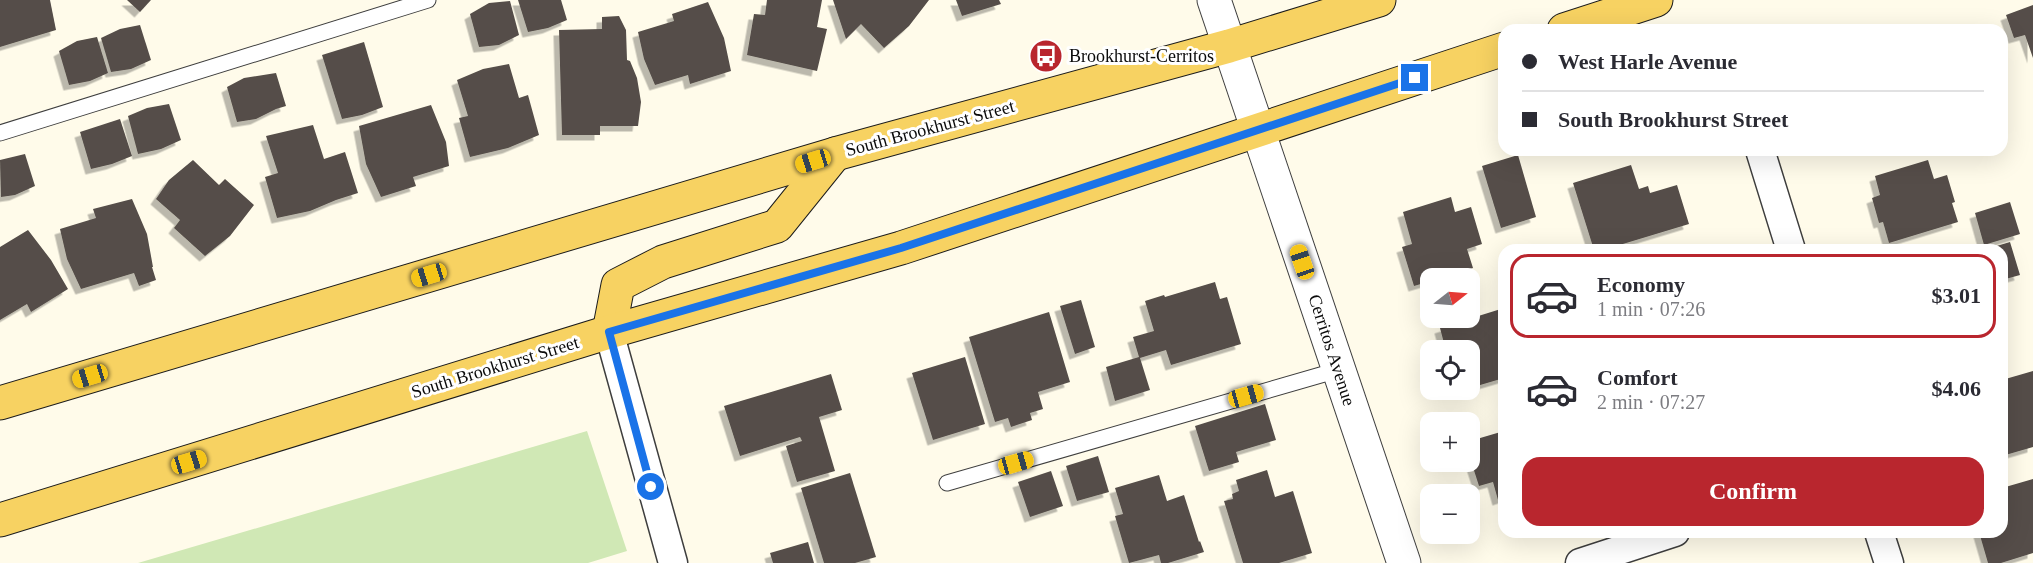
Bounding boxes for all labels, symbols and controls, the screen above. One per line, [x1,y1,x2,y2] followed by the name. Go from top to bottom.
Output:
[1028,38,1064,74] bus stop icon: Brookhurst-Cerritos
[1069,46,1214,66] place label: Brookhurst-Cerritos
[1558,49,1737,74] text: West Harle Avenue
[1401,64,1428,91] route end
[843,96,1017,160] street label: South Brookhurst Street
[1558,107,1788,132] text: South Brookhurst Street
[793,147,833,175] car
[1288,242,1316,282] car
[409,261,449,289] car
[1420,268,1480,328] north arrow
[1420,268,1480,544] map controls
[1525,269,1579,323] icon: car
[1597,272,1685,297] text: Economy
[1932,283,1981,308] text: $3.01
[1305,292,1359,408] street label: Cerritos Avenue
[1597,298,1705,320] text: 1 min · 07:26
[409,332,581,402] street label: South Brookhurst Street
[1420,340,1480,400] button: locate
[70,362,110,390] car
[1525,362,1579,416] icon: car
[1597,365,1678,390] text: Comfort
[1932,376,1981,401] text: $4.06
[1226,382,1266,410] car
[1597,391,1705,413] text: 2 min · 07:27
[1420,412,1480,472] button: +
[169,448,209,476] car
[996,449,1036,477] car
[1522,457,1984,526] button: Confirm
[637,473,664,500] route start
[1420,484,1480,544] button: −

